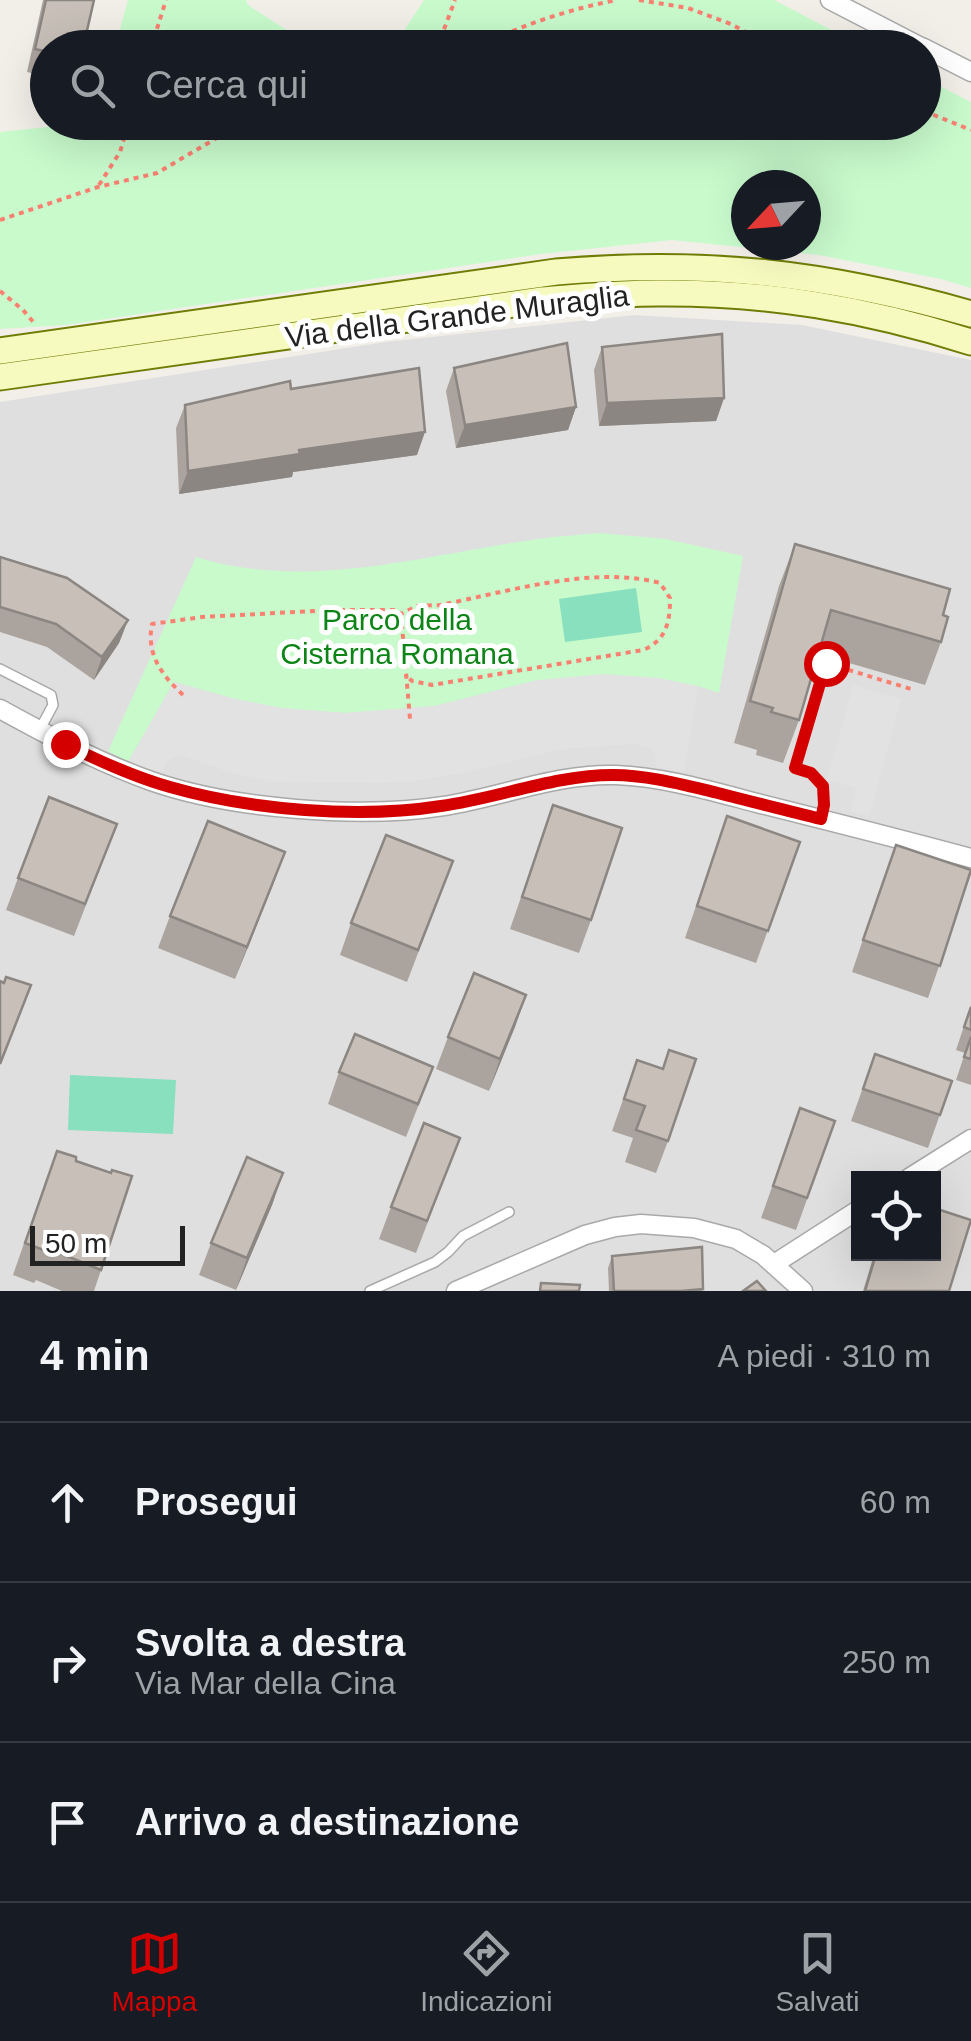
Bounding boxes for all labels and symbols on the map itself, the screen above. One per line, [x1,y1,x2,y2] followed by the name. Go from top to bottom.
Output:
[731,170,821,260] north arrow
[283,278,631,353] street label: Via della Grande Muraglia
[280,603,514,670] park label: Parco della Cisterna Romana
[804,641,850,687] route start
[43,722,89,768] route end
[30,1221,185,1266] scale bar

